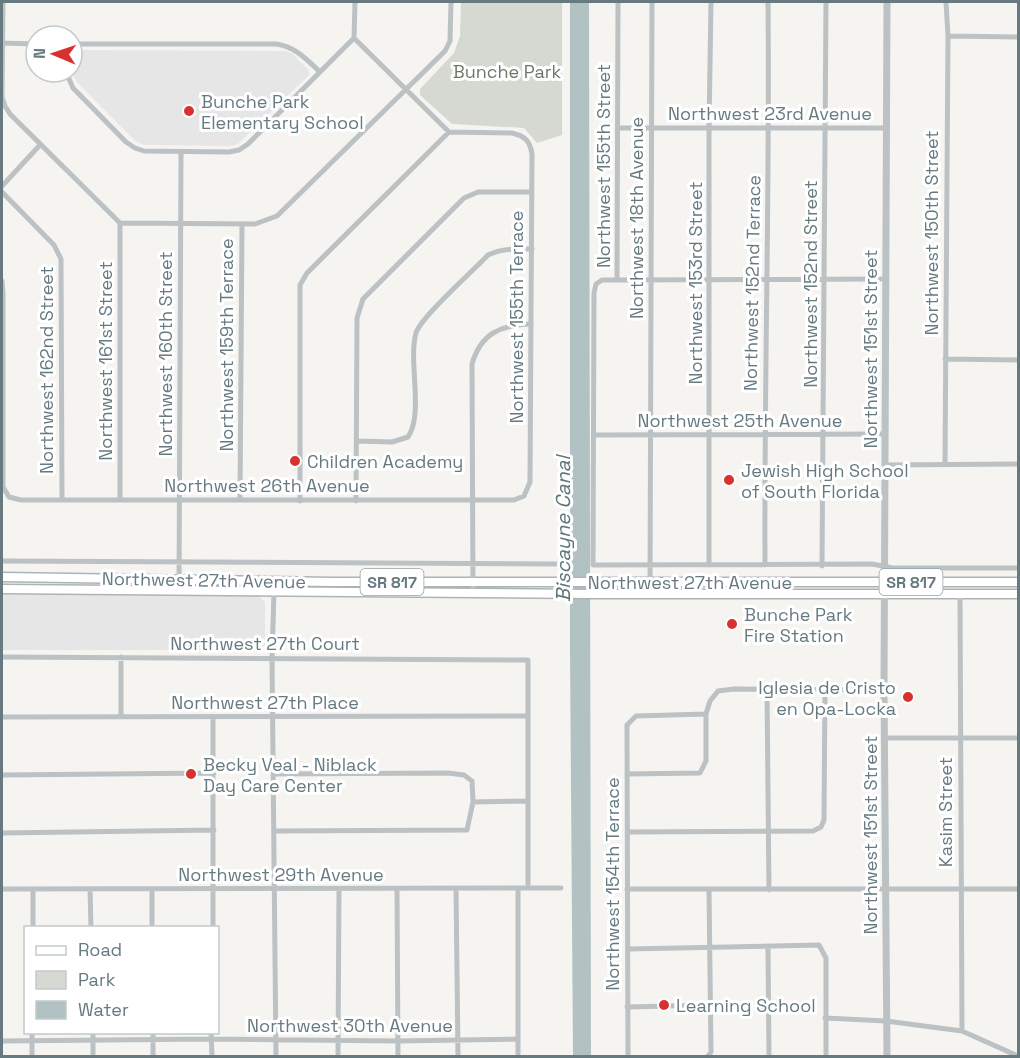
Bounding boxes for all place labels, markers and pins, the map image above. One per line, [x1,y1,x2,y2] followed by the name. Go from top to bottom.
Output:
[201,90,364,134] place label: Bunche Park Elementary School
[182,104,196,118] marker: Bunche Park Elementary School
[307,450,463,473] place label: Children Academy
[288,454,302,468] marker: Children Academy
[741,459,909,503] place label: Jewish High School of South Florida
[722,473,736,487] marker: Jewish High School of South Florida
[744,603,853,647] place label: Bunche Park Fire Station
[725,617,739,631] marker: Bunche Park Fire Station
[758,676,896,720] place label: Iglesia de Cristo en Opa-Locka
[901,690,915,704] marker: Iglesia de Cristo en Opa-Locka
[203,753,377,797] place label: Becky Veal - Niblack Day Care Center
[184,767,198,781] marker: Becky Veal - Niblack Day Care Center
[676,994,816,1017] place label: Learning School
[657,998,671,1012] marker: Learning School

